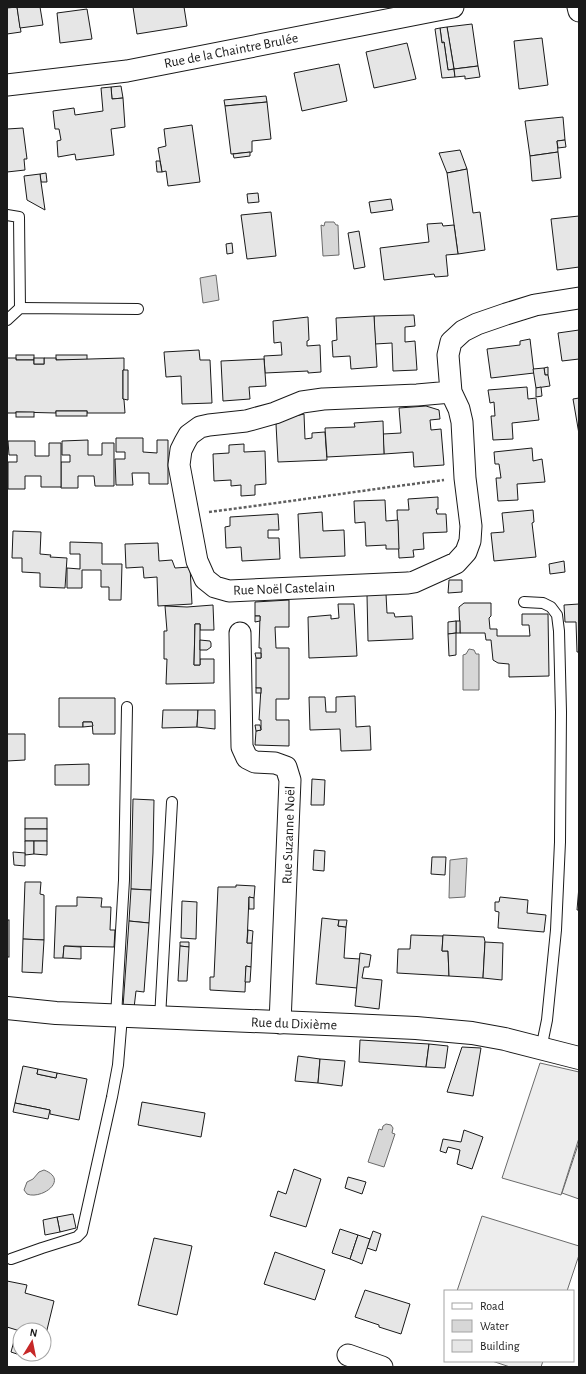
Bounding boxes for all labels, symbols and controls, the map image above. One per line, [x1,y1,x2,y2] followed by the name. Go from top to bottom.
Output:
[163,31,299,71] street label: Rue de la Chaintre Brulée
[233,580,335,598] street label: Rue Noël Castelain
[280,786,298,884] street label: Rue Suzanne Noël
[251,1016,337,1032] street label: Rue du Dixième
[444,1290,574,1362] legend
[480,1300,504,1312] text: Road
[480,1320,509,1332] text: Water
[12,1322,52,1362] north arrow
[29,1327,38,1339] text: N
[480,1340,520,1352] text: Building

